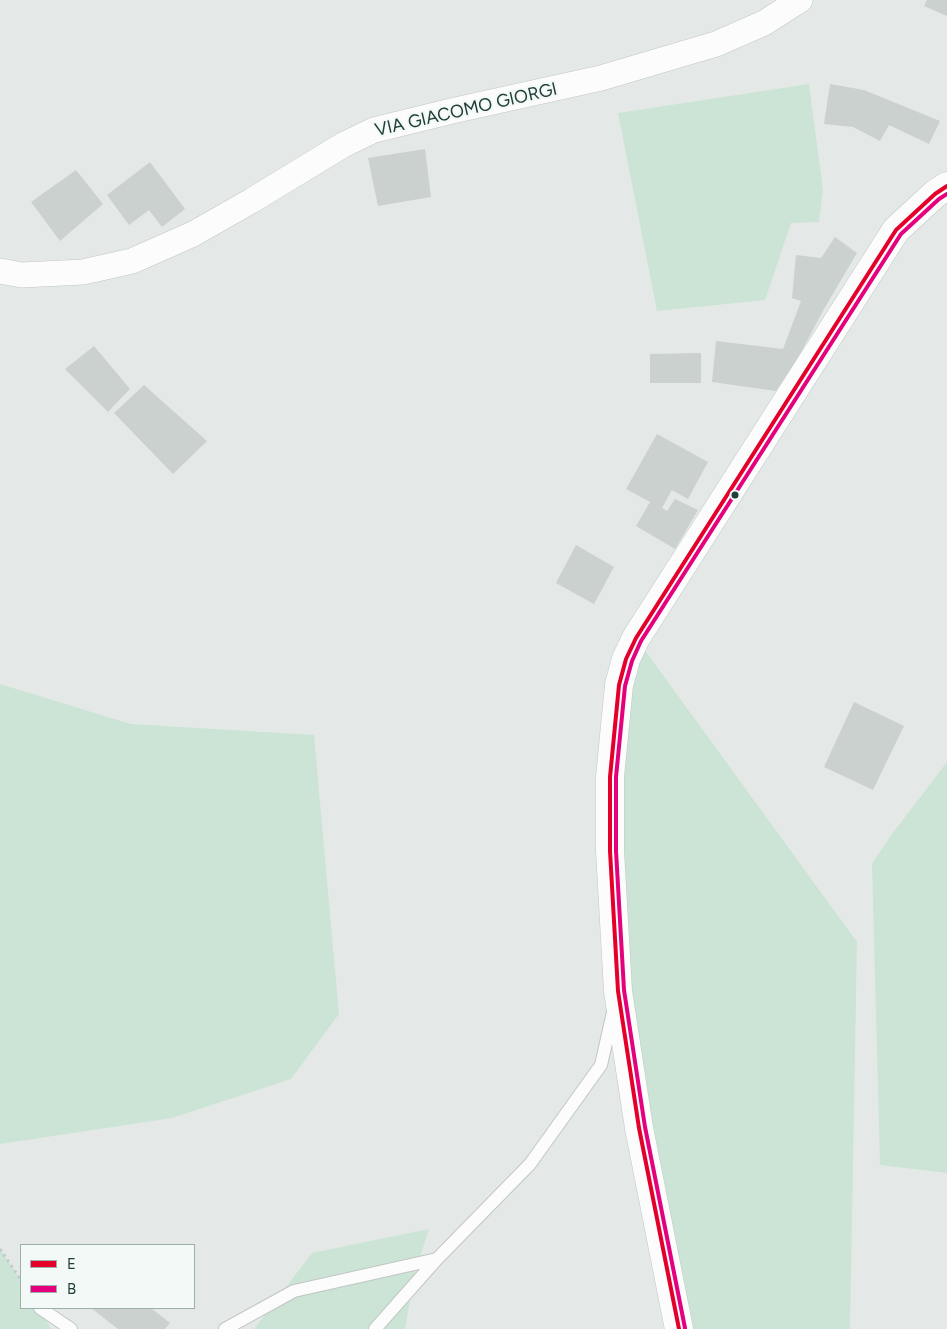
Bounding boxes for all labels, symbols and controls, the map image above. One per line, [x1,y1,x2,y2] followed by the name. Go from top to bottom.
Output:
[373,79,559,141] street label: VIA GIACOMO GIORGI
[730,490,740,500] unlabelled marker
[20,1244,195,1309] legend
[67,1255,76,1273] text: E
[67,1280,76,1298] text: B

